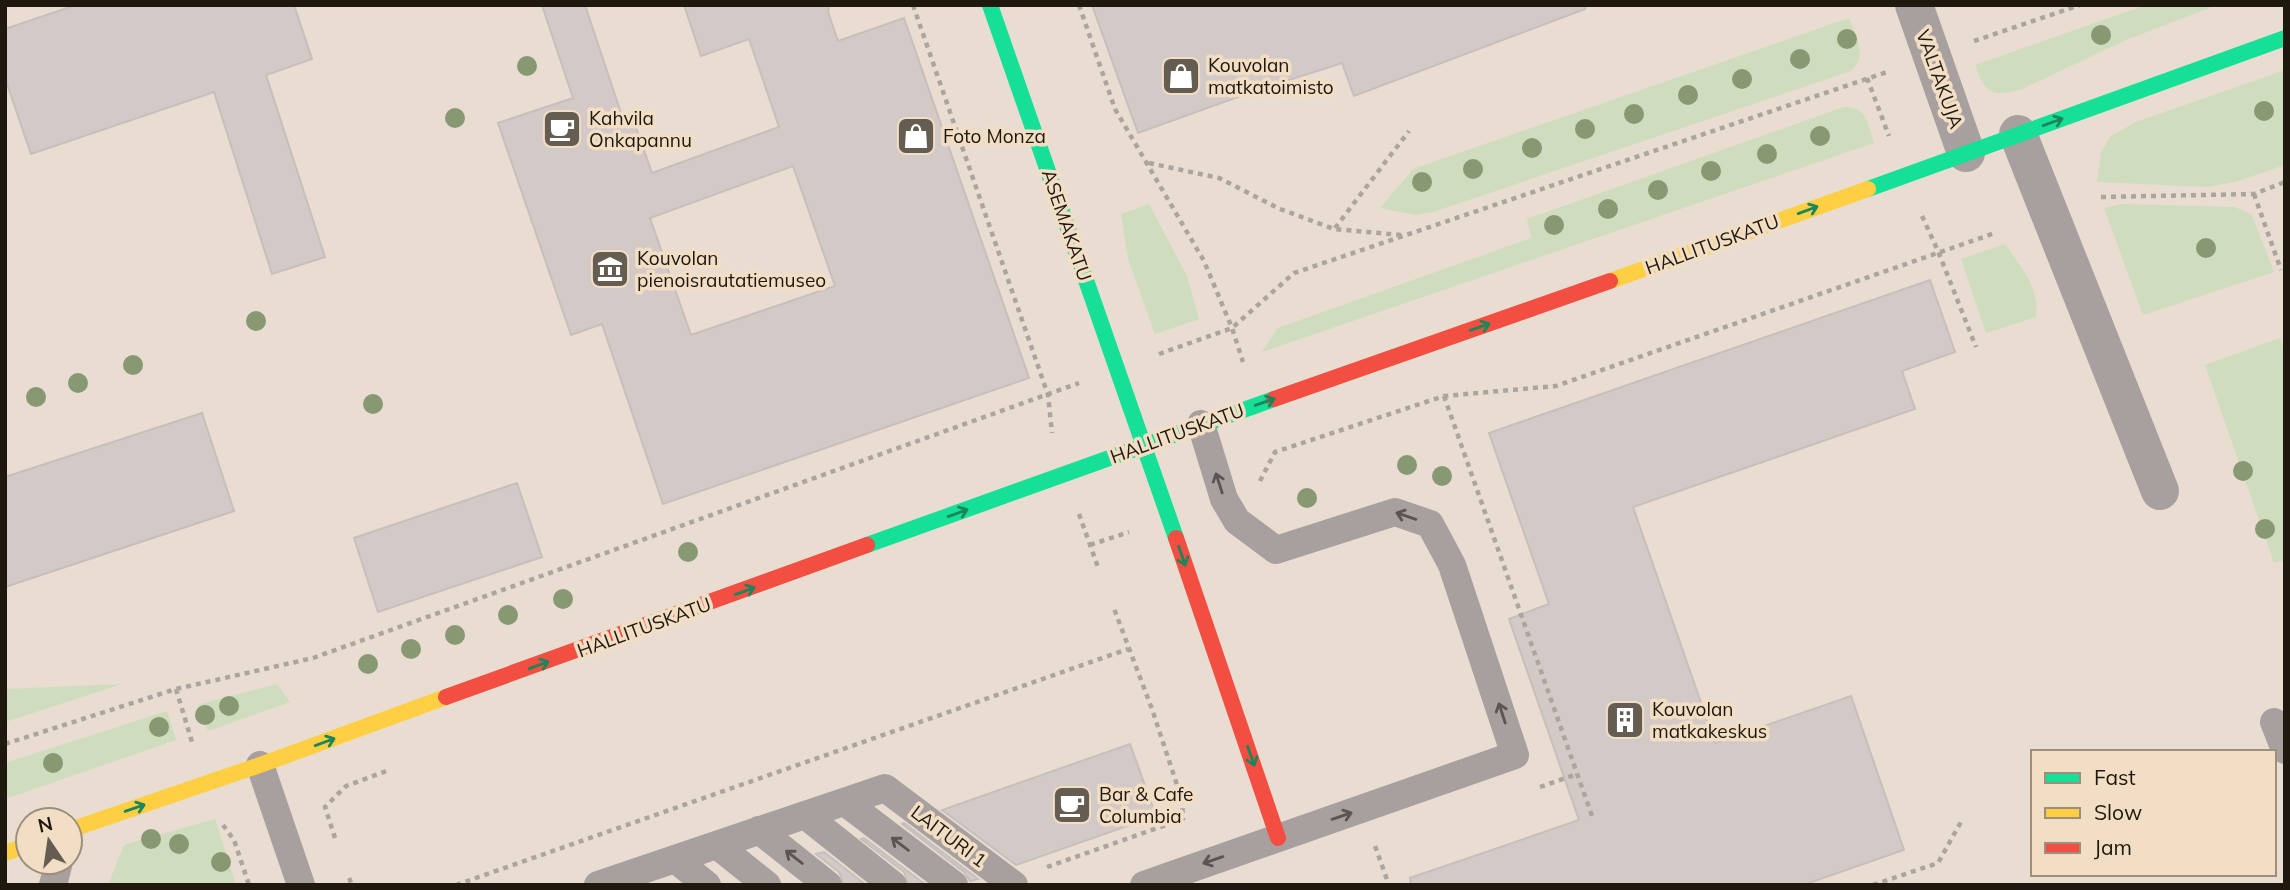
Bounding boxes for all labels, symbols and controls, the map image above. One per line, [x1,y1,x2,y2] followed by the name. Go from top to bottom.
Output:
[1911,26,1969,132] street label: VALTAKUJA
[1208,53,1334,99] place label: Kouvolan matkatoimisto
[1160,55,1202,97] shop icon: Kouvolan matkatoimisto
[589,106,692,152] place label: Kahvila Onkapannu
[541,108,583,150] cafe icon: Kahvila Onkapannu
[2042,114,2064,127] one-way arrow
[895,115,937,157] shop icon: Foto Monza
[943,124,1046,148] place label: Foto Monza
[1037,166,1097,284] street label: ASEMAKATU
[1797,202,1818,215] one-way arrow
[1642,209,1782,279] street label: HALLITUSKATU
[637,246,826,292] place label: Kouvolan pienoisrautatiemuseo
[589,248,631,290] museum icon: Kouvolan pienoisrautatiemuseo
[1468,320,1490,332] one-way arrow
[1254,395,1276,407] one-way arrow
[1107,398,1247,468] street label: HALLITUSKATU
[1212,472,1225,494] one-way arrow
[947,505,969,518] one-way arrow
[1396,509,1418,521] one-way arrow
[1177,544,1190,566] one-way arrow
[733,583,755,596] one-way arrow
[574,592,714,662] street label: HALLITUSKATU
[527,658,549,670] one-way arrow
[1652,697,1767,743] place label: Kouvolan matkakeskus
[1604,699,1646,741] building icon: Kouvolan matkakeskus
[1494,703,1507,725] one-way arrow
[313,735,335,747] one-way arrow
[1245,745,1258,767] one-way arrow
[2031,750,2276,876] legend
[2094,764,2136,790] text: Fast
[1099,782,1193,828] place label: Bar & Cafe Columbia
[1051,784,1093,826] cafe icon: Bar & Cafe Columbia
[2094,799,2142,825] text: Slow
[906,800,992,872] street label: LAITURI 1
[123,801,145,813] one-way arrow
[14,806,84,876] north arrow
[1331,809,1353,821] one-way arrow
[35,811,55,838] text: N
[2094,834,2132,860] text: Jam
[891,836,909,851] one-way arrow
[785,850,803,865] one-way arrow
[1203,855,1225,867] one-way arrow

